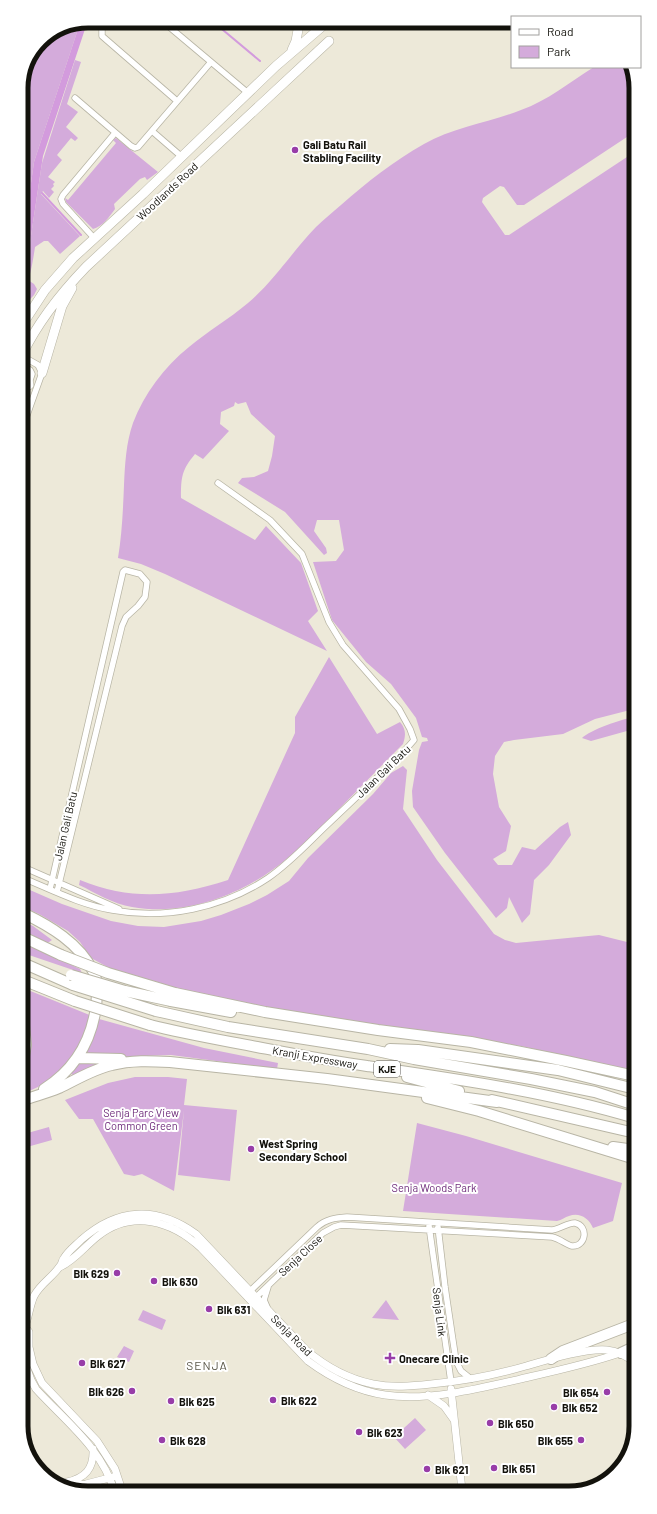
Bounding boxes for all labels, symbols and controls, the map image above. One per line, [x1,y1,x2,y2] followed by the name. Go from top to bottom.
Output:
[511,16,641,68] legend
[547,24,574,38] text: Road
[547,44,571,58] text: Park
[303,138,381,164] place label: Gali Batu Rail Stabling Facility
[290,145,300,155] marker: Gali Batu Rail Stabling Facility
[134,159,200,223] street label: Woodlands Road
[353,742,413,800] street label: Jalan Gali Batu
[51,790,79,862] street label: Jalan Gali Batu
[271,1043,359,1071] street label: Kranji Expressway
[374,1061,400,1077] road number: KJE
[103,1106,179,1132] park label: Senja Parc View Common Green
[259,1137,347,1163] place label: West Spring Secondary School
[246,1144,256,1154] marker: West Spring Secondary School
[392,1181,477,1194] park label: Senja Woods Park
[275,1231,325,1279] street label: Senja Close
[74,1267,109,1280] place label: Blk 629
[112,1268,122,1278] marker: Blk 629
[162,1275,198,1288] place label: Blk 630
[149,1276,159,1286] marker: Blk 630
[431,1287,450,1338] street label: Senja Link
[217,1303,250,1316] place label: Blk 631
[204,1304,214,1314] marker: Blk 631
[269,1312,315,1358] street label: Senja Road
[384,1352,396,1364] marker: Onecare Clinic
[399,1352,469,1365] place label: Onecare Clinic
[90,1357,126,1370] place label: Blk 627
[77,1358,87,1368] marker: Blk 627
[186,1358,228,1372] district label: SENJA
[88,1385,124,1398] place label: Blk 626
[127,1386,137,1396] marker: Blk 626
[563,1386,599,1399] place label: Blk 654
[602,1387,612,1397] marker: Blk 654
[281,1394,317,1407] place label: Blk 622
[179,1395,215,1408] place label: Blk 625
[268,1395,278,1405] marker: Blk 622
[166,1396,176,1406] marker: Blk 625
[562,1401,598,1414] place label: Blk 652
[549,1402,559,1412] marker: Blk 652
[498,1417,534,1430] place label: Blk 650
[485,1418,495,1428] marker: Blk 650
[367,1426,403,1439] place label: Blk 623
[354,1427,364,1437] marker: Blk 623
[170,1434,206,1447] place label: Blk 628
[538,1434,573,1447] place label: Blk 655
[157,1435,167,1445] marker: Blk 628
[576,1435,586,1445] marker: Blk 655
[502,1462,535,1475] place label: Blk 651
[435,1463,469,1476] place label: Blk 621
[489,1463,499,1473] marker: Blk 651
[422,1464,432,1474] marker: Blk 621

